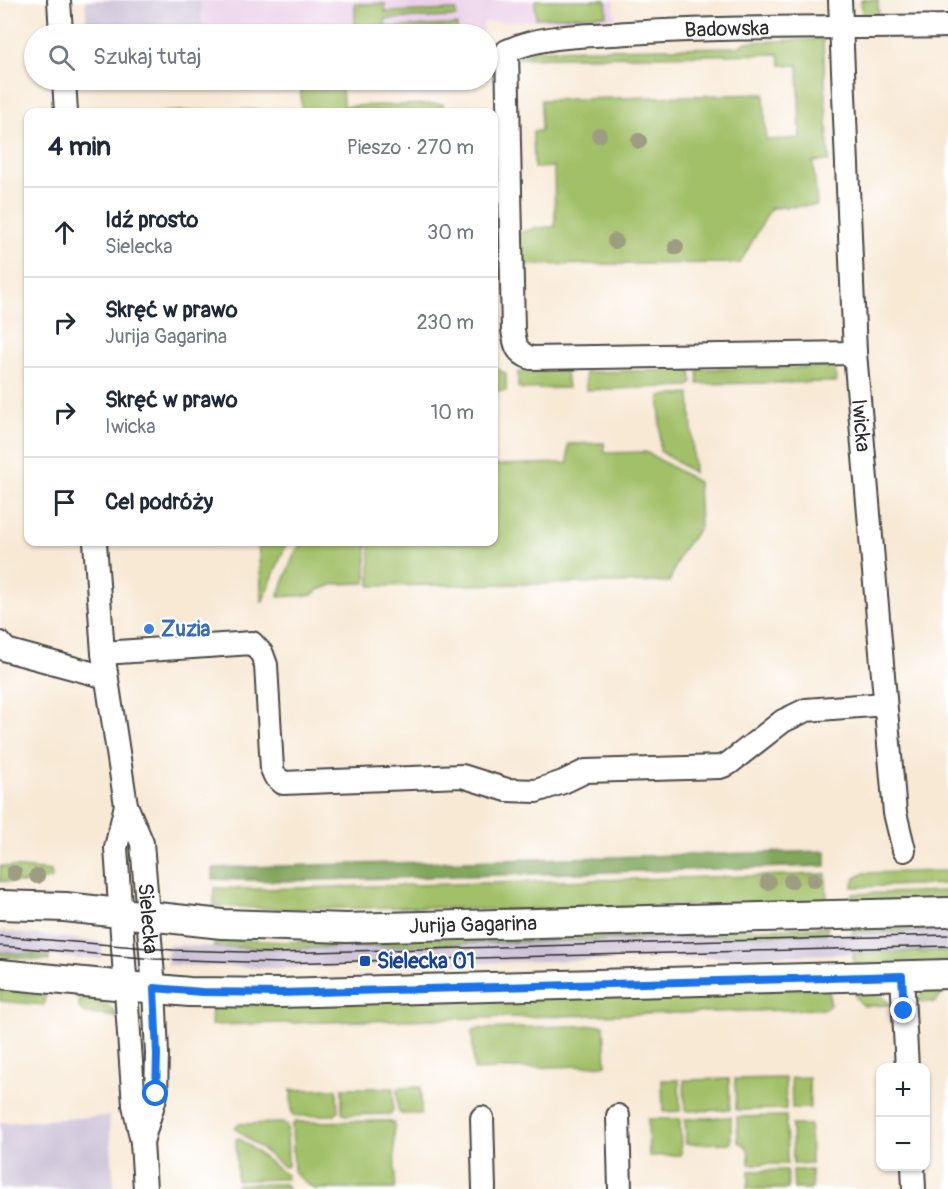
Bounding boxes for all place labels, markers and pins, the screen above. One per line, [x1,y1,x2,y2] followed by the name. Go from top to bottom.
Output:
[161,616,211,643] place label: Zuzia
[142,622,156,636] marker: Zuzia
[377,948,475,975] place label: Sielecka 01
[358,954,372,968] marker: Sielecka 01

